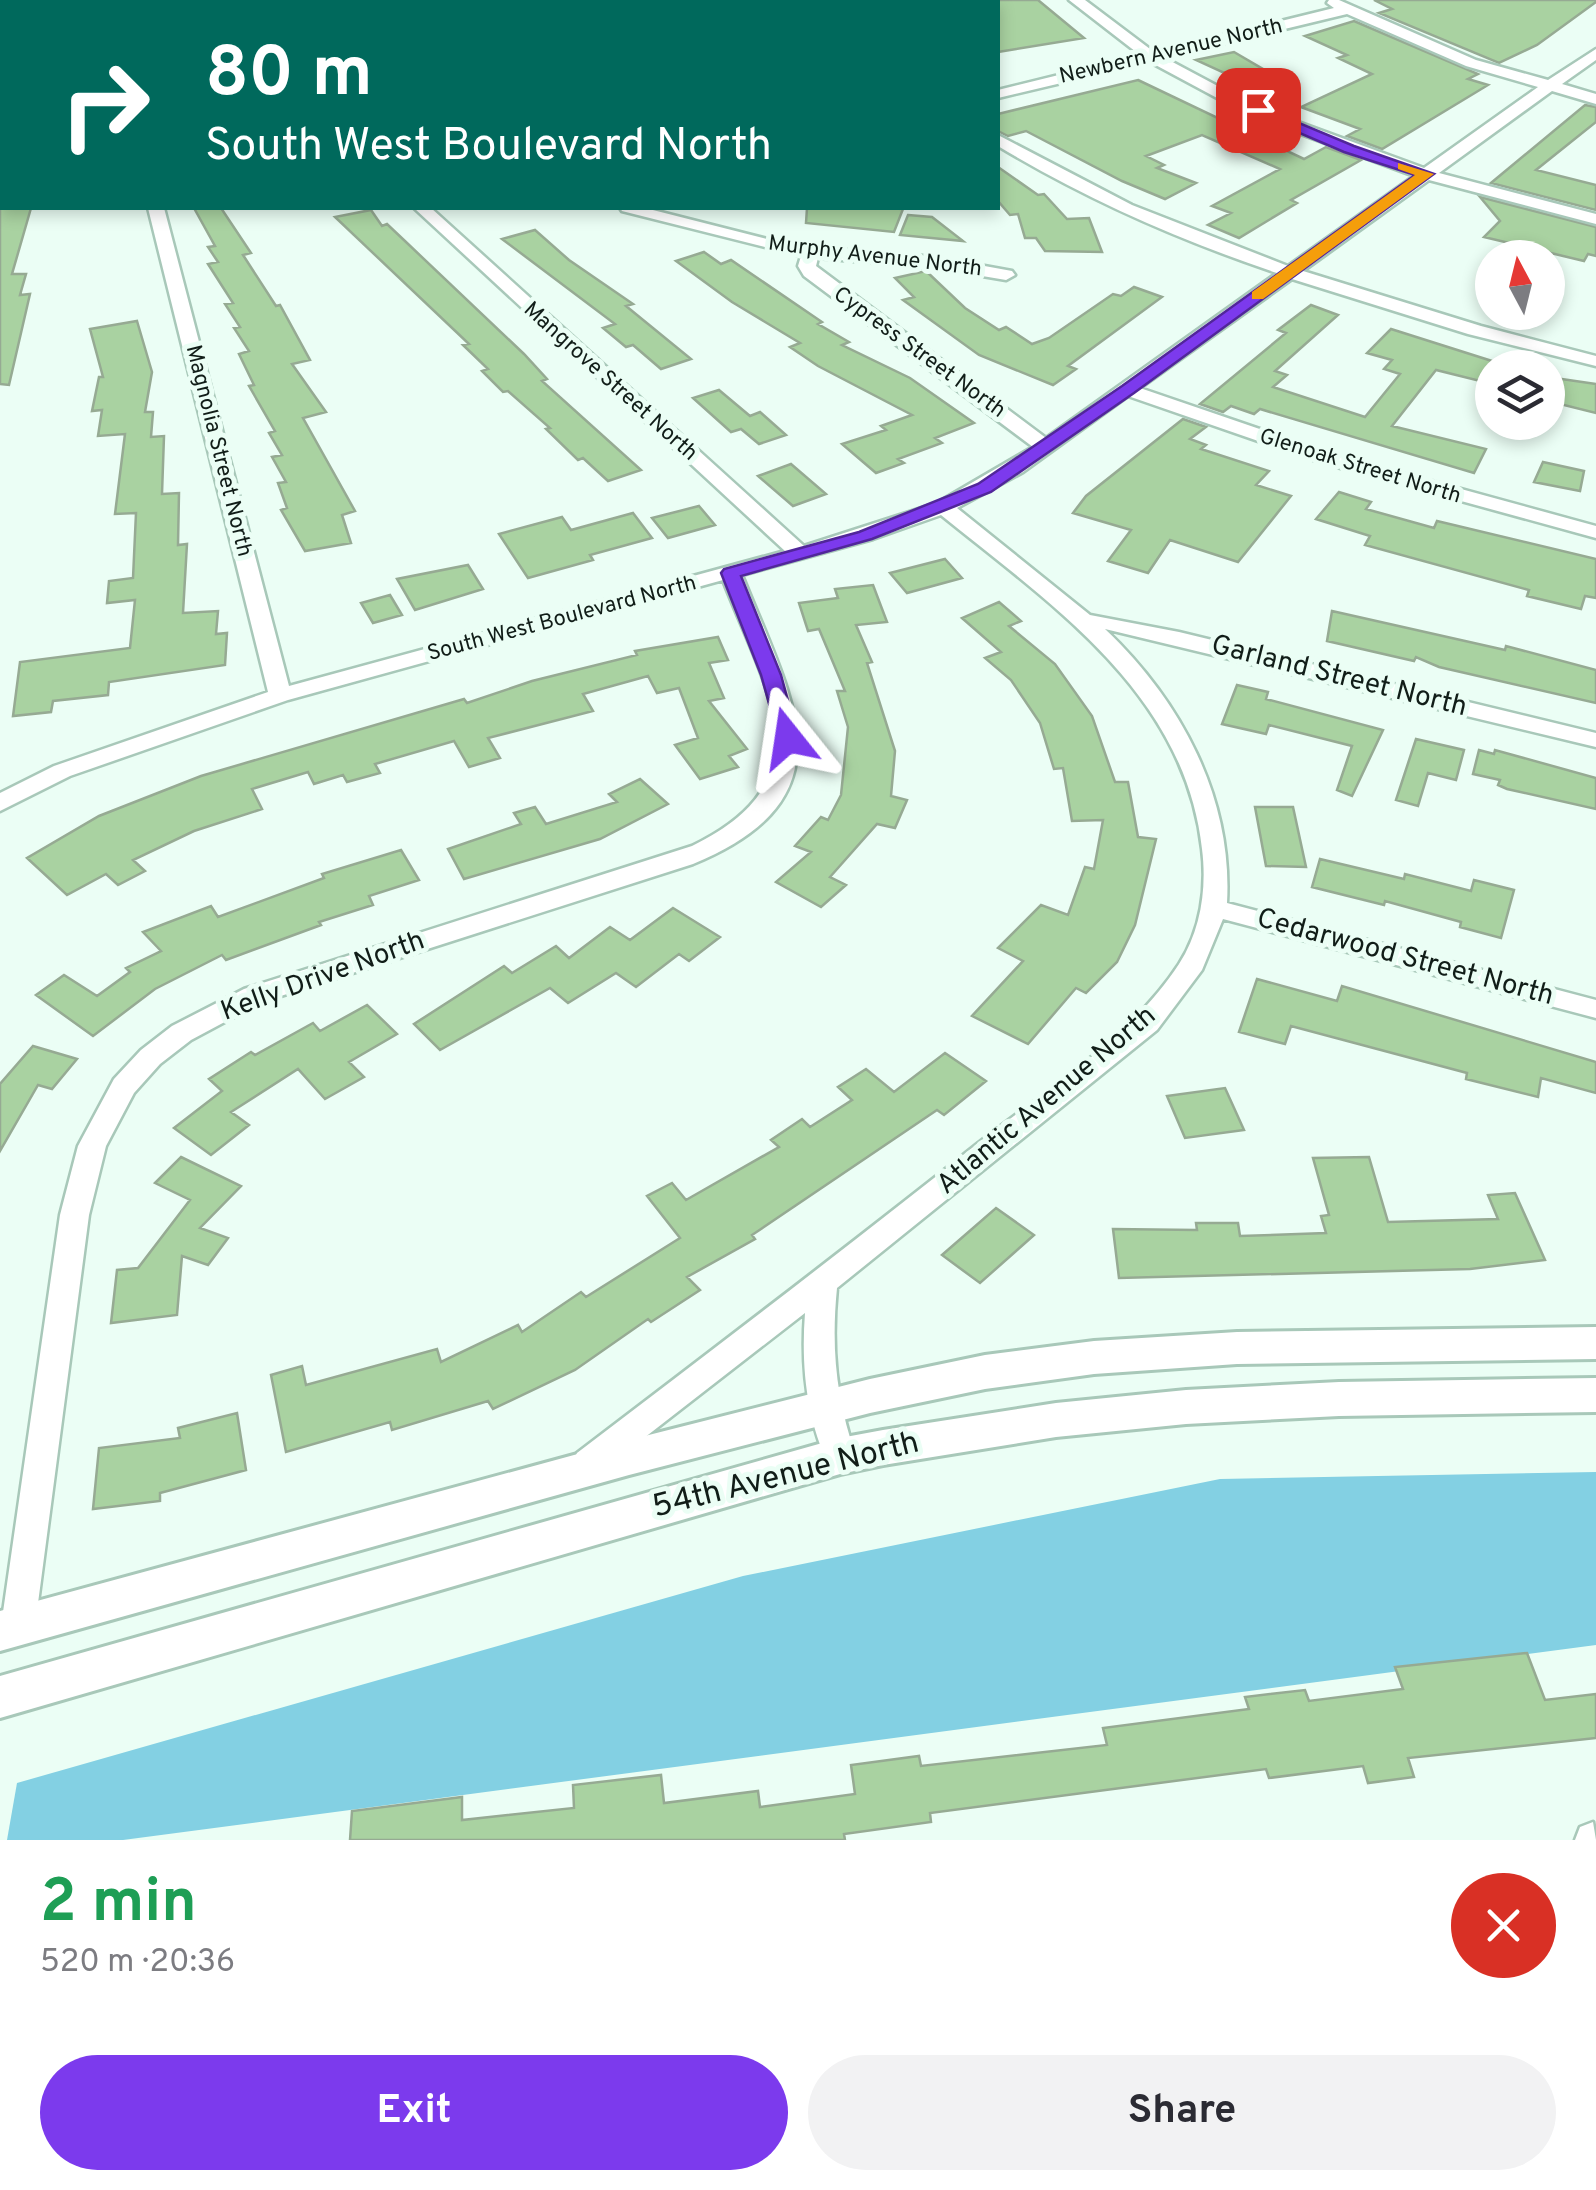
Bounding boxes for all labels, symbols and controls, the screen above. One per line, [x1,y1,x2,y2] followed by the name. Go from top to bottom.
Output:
[1057,13,1285,91] street label: Newbern Avenue North
[205,32,373,121] text: 80 m
[40,40,170,170] icon: right
[1216,68,1301,153] pin
[1231,83,1286,138] icon: arrive
[205,119,772,176] text: South West Boulevard North
[767,230,983,284] street label: Murphy Avenue North
[1475,240,1565,330] north arrow
[1475,240,1565,440] map controls
[828,281,1010,425] street label: Cypress Street North
[517,297,703,467] street label: Mangrove Street North
[179,342,257,560] street label: Magnolia Street North
[1475,350,1565,440] button: layers
[1256,423,1464,511] street label: Glenoak Street North
[425,570,699,668] street label: South West Boulevard North
[1207,628,1471,726] street label: Garland Street North
[736,686,840,790] position arrow
[1253,901,1557,1015] street label: Cedarwood Street North
[216,923,430,1031] street label: Kelly Drive North
[930,999,1164,1203] street label: Atlantic Avenue North
[649,1424,923,1528] street label: 54th Avenue North
[40,1867,197,1943] text: 2 min
[1451,1873,1556,1978] button: close
[40,1943,235,1983] text: 520 m · 20:36
[40,2055,788,2170] button: Exit
[808,2055,1556,2170] button: Share

